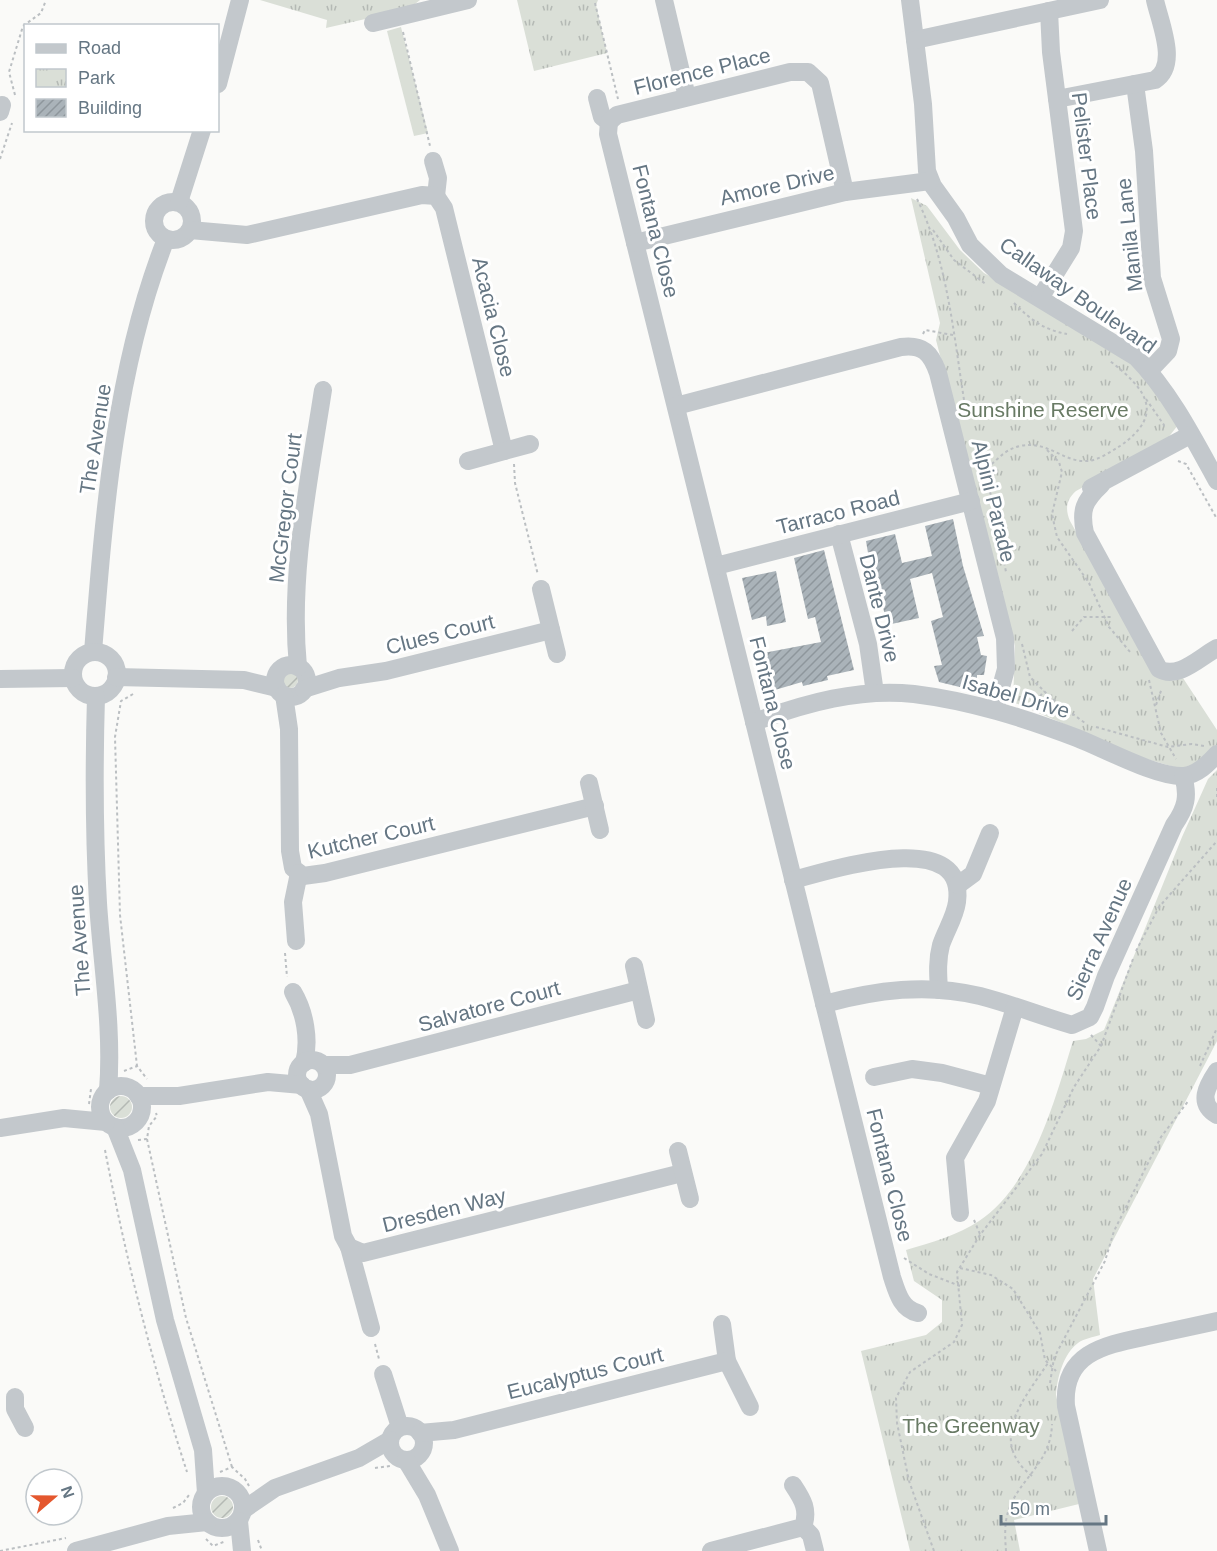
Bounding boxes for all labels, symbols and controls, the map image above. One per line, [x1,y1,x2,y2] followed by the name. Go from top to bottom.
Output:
[24,24,219,132] legend
[78,38,121,58] text: Road
[631,43,773,99] street label: Florence Place
[78,68,116,88] text: Park
[1068,91,1106,221] street label: Pelister Place
[78,98,142,118] text: Building
[718,161,836,209] street label: Amore Drive
[628,162,684,300] street label: Fontana Close
[1112,177,1146,293] street label: Manila Lane
[995,232,1161,358] street label: Callaway Boulevard
[468,255,520,379] street label: Acacia Close
[75,382,115,496] street label: The Avenue
[957,398,1129,421] park label: Sunshine Reserve
[264,432,306,584] street label: McGregor Court
[968,438,1020,564] street label: Alpini Parade
[774,486,902,538] street label: Tarraco Road
[855,551,905,665] street label: Dante Drive
[383,609,497,659] street label: Clues Court
[745,634,801,772] street label: Fontana Close
[960,670,1072,722] street label: Isabel Drive
[305,811,437,863] street label: Kutcher Court
[1062,874,1136,1004] street label: Sierra Avenue
[64,883,94,997] street label: The Avenue
[416,976,563,1036] street label: Salvatore Court
[862,1106,918,1244] street label: Fontana Close
[380,1183,509,1236] street label: Dresden Way
[505,1342,666,1404] street label: Eucalyptus Court
[902,1414,1040,1437] park label: The Greenway
[24,1467,84,1527] north arrow
[58,1484,78,1500] text: N
[1001,1488,1106,1526] scale bar
[1010,1499,1050,1519] text: 50 m

